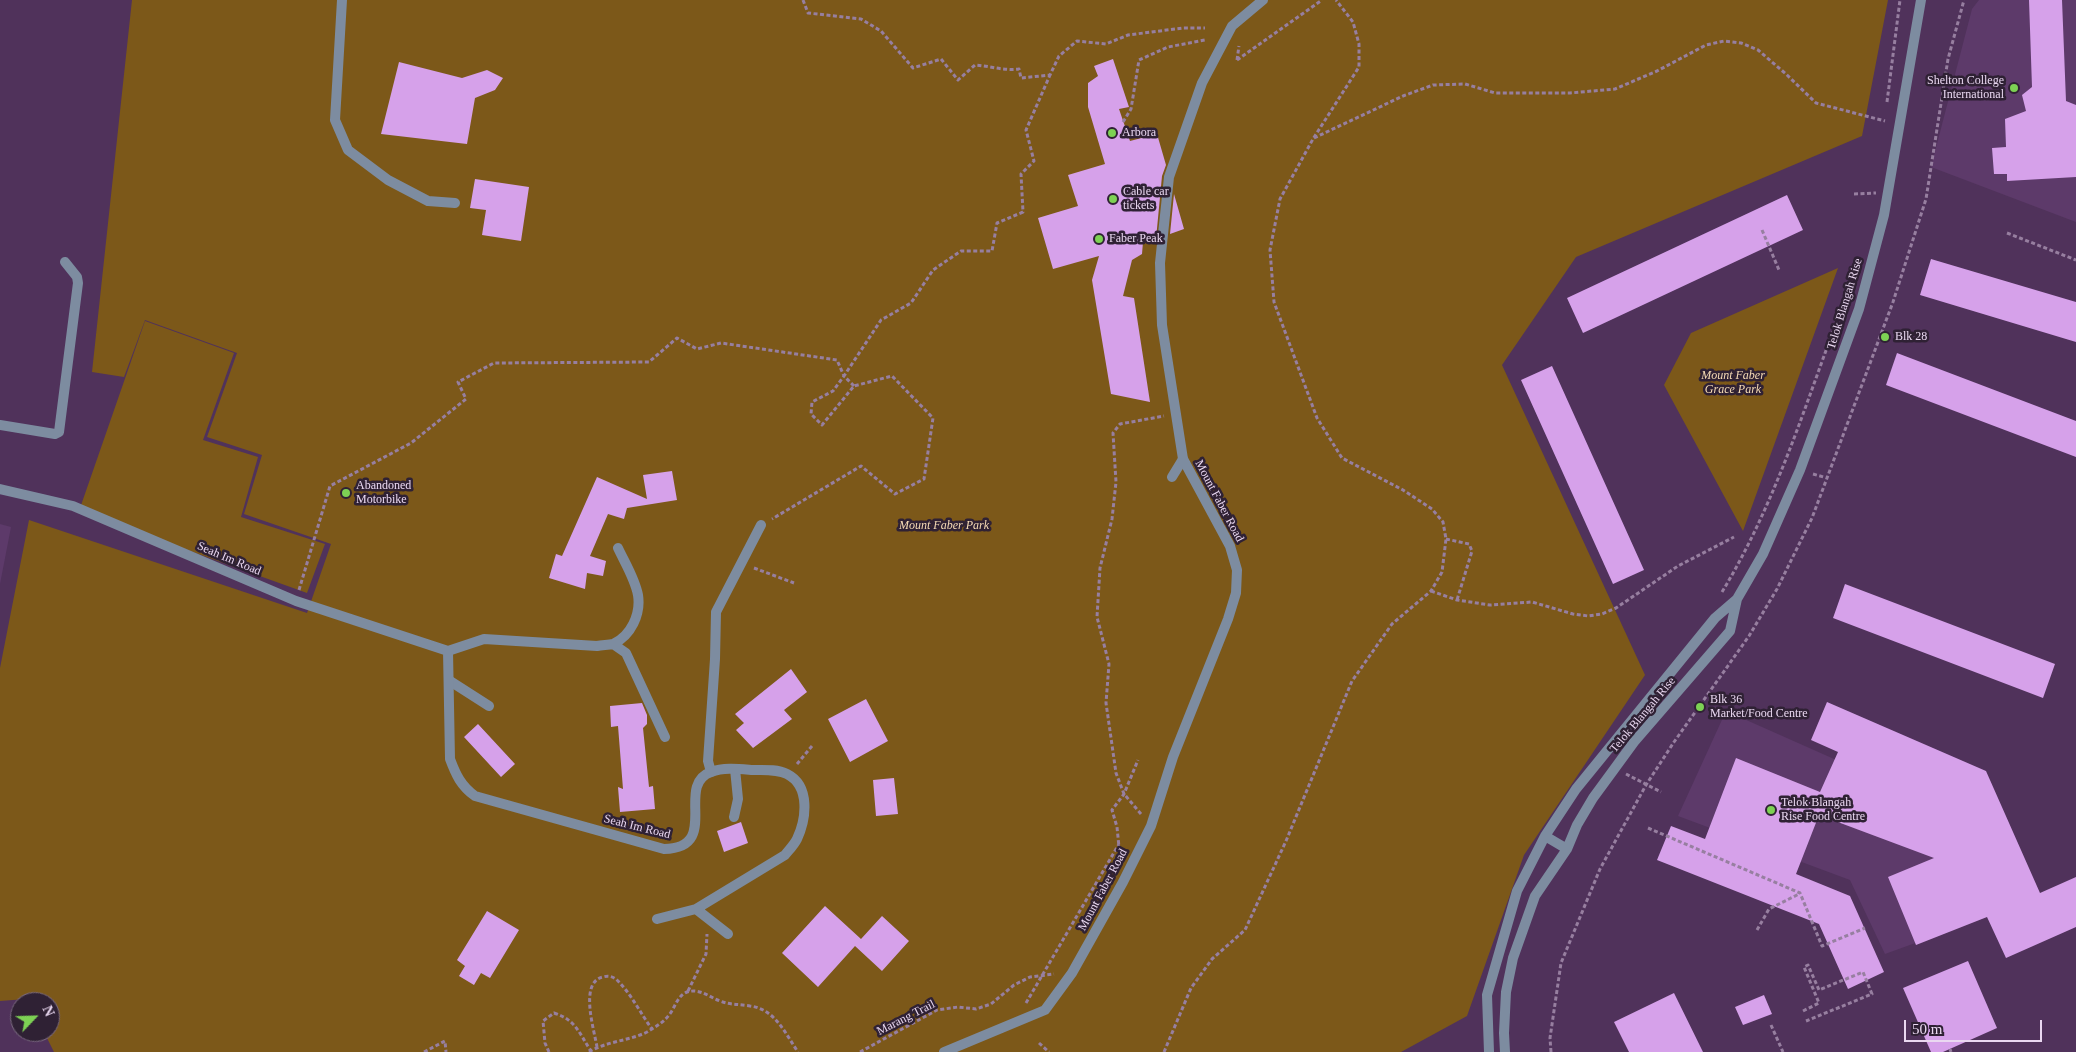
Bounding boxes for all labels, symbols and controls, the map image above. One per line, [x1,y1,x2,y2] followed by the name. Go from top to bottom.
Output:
[1927,74,2004,102] place label: Shelton College International
[2008,82,2020,94] marker: Shelton College International
[1122,126,1156,140] place label: Arbora
[1106,127,1118,139] marker: Arbora
[1123,185,1169,213] place label: Cable car tickets
[1107,193,1119,205] marker: Cable car tickets
[1109,232,1163,246] place label: Faber Peak
[1093,233,1105,245] marker: Faber Peak
[1824,257,1866,351] street label: Telok Blangah Rise
[1895,330,1927,344] place label: Blk 28
[1879,331,1891,343] marker: Blk 28
[1701,369,1765,397] park label: Mount Faber Grace Park
[1191,458,1247,544] street label: Mount Faber Road
[356,479,411,507] place label: Abandoned Motorbike
[340,487,352,499] marker: Abandoned Motorbike
[899,519,989,533] park label: Mount Faber Park
[195,539,263,579] street label: Seah Im Road
[1607,674,1679,756] street label: Telok Blangah Rise
[1710,693,1808,721] place label: Blk 36 Market/Food Centre
[1694,701,1706,713] marker: Blk 36 Market/Food Centre
[1781,796,1865,824] place label: Telok Blangah Rise Food Centre
[1765,804,1777,816] marker: Telok Blangah Rise Food Centre
[602,812,672,842] street label: Seah Im Road
[1075,847,1131,933] street label: Mount Faber Road
[10,992,60,1042] north arrow
[875,997,937,1039] street label: Marang Trail
[39,1003,57,1019] text: N
[1906,1010,2044,1042] scale bar
[1912,1021,1942,1037] text: 50 m

